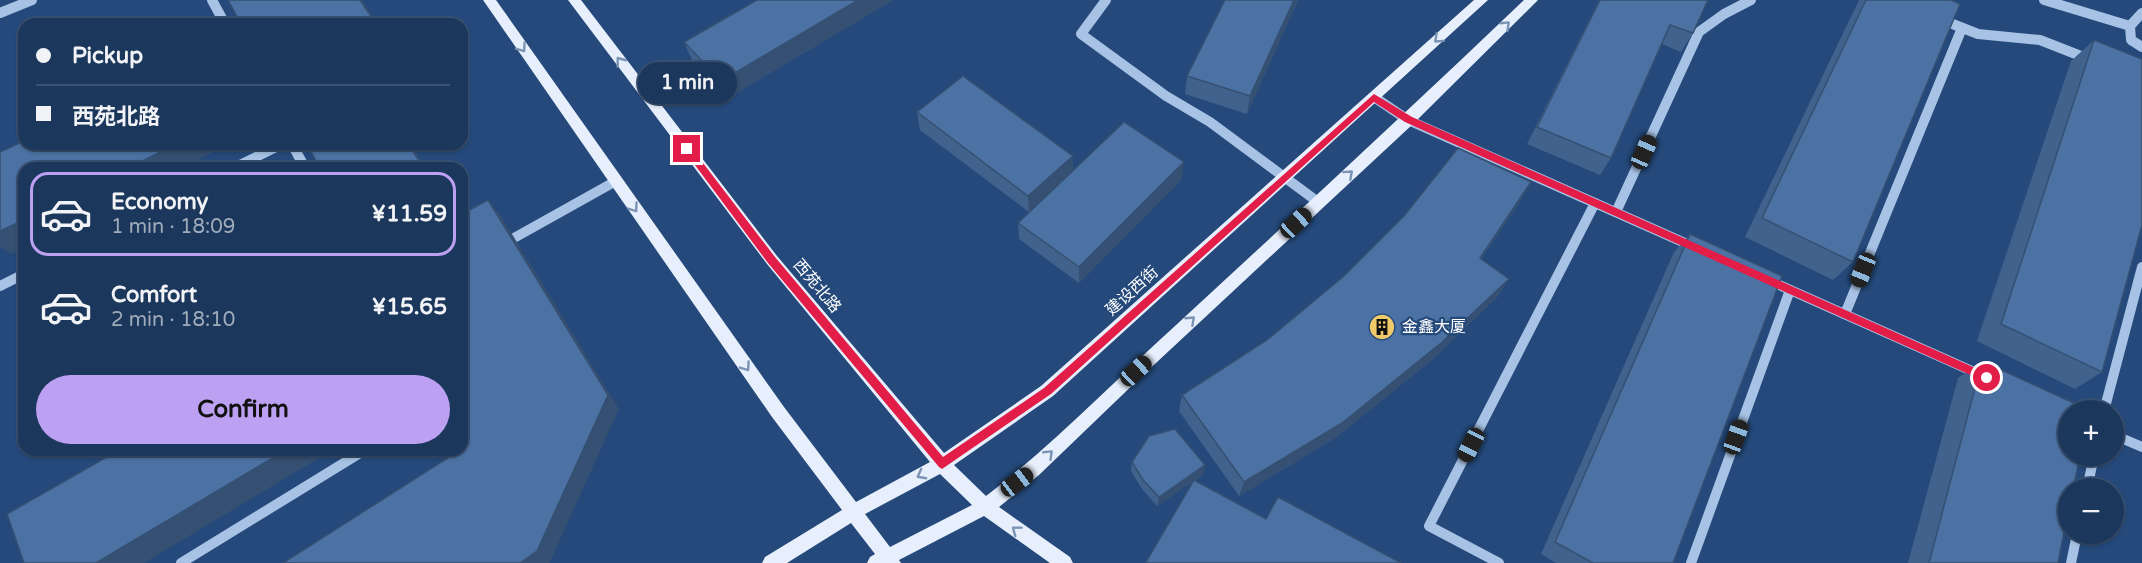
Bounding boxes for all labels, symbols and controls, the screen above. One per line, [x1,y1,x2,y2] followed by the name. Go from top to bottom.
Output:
[1500,21,1510,32] one-way arrow
[1435,32,1445,43] one-way arrow
[515,41,526,52] one-way arrow
[72,43,143,69] text: Pickup
[617,56,628,67] one-way arrow
[638,62,736,104] callout: 1 min
[661,71,714,95] text: 1 min
[72,104,160,130] text: 西苑北路
[1628,132,1660,172] car
[673,135,700,162] route end
[1342,170,1353,181] one-way arrow
[39,187,93,241] icon: car
[111,189,208,215] text: Economy
[372,201,447,227] text: ¥11.59
[627,201,638,212] one-way arrow
[1277,204,1315,242] car
[111,215,235,239] text: 1 min · 18:09
[1848,250,1878,290] car
[789,255,845,317] street label: 西苑北路
[1102,262,1162,320] street label: 建设西街
[39,280,93,334] icon: car
[111,282,197,308] text: Comfort
[372,294,447,320] text: ¥15.65
[111,308,235,332] text: 2 min · 18:10
[1367,312,1397,342] building icon: 金鑫大厦
[1184,316,1195,327] one-way arrow
[1402,317,1466,337] place label: 金鑫大厦
[1117,352,1155,390] car
[739,361,750,372] one-way arrow
[1973,364,2000,391] route start
[36,375,450,444] button: Confirm
[2058,400,2124,544] map controls
[2058,400,2124,466] button: +
[1721,417,1751,457] car
[1455,425,1487,465] car
[1043,450,1053,461] one-way arrow
[997,464,1037,500] car
[917,468,928,479] one-way arrow
[2058,478,2124,544] button: −
[1011,526,1022,537] one-way arrow

